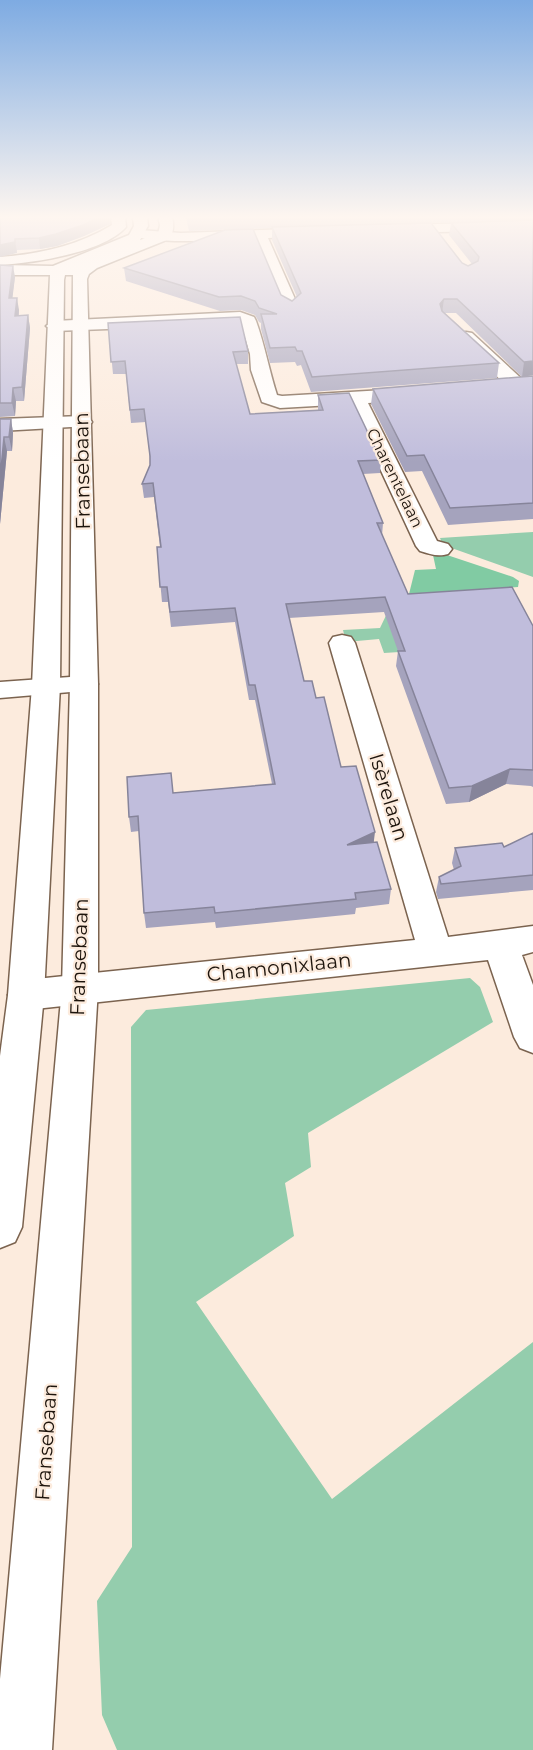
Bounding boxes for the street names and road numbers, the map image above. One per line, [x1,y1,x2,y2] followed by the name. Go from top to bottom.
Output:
[69,412,95,530] street label: Fransebaan
[363,425,427,531] street label: Charentelaan
[364,750,414,844] street label: Isèrelaan
[65,898,93,1016] street label: Fransebaan
[205,947,353,987] street label: Chamonixlaan
[30,1383,62,1501] street label: Fransebaan

